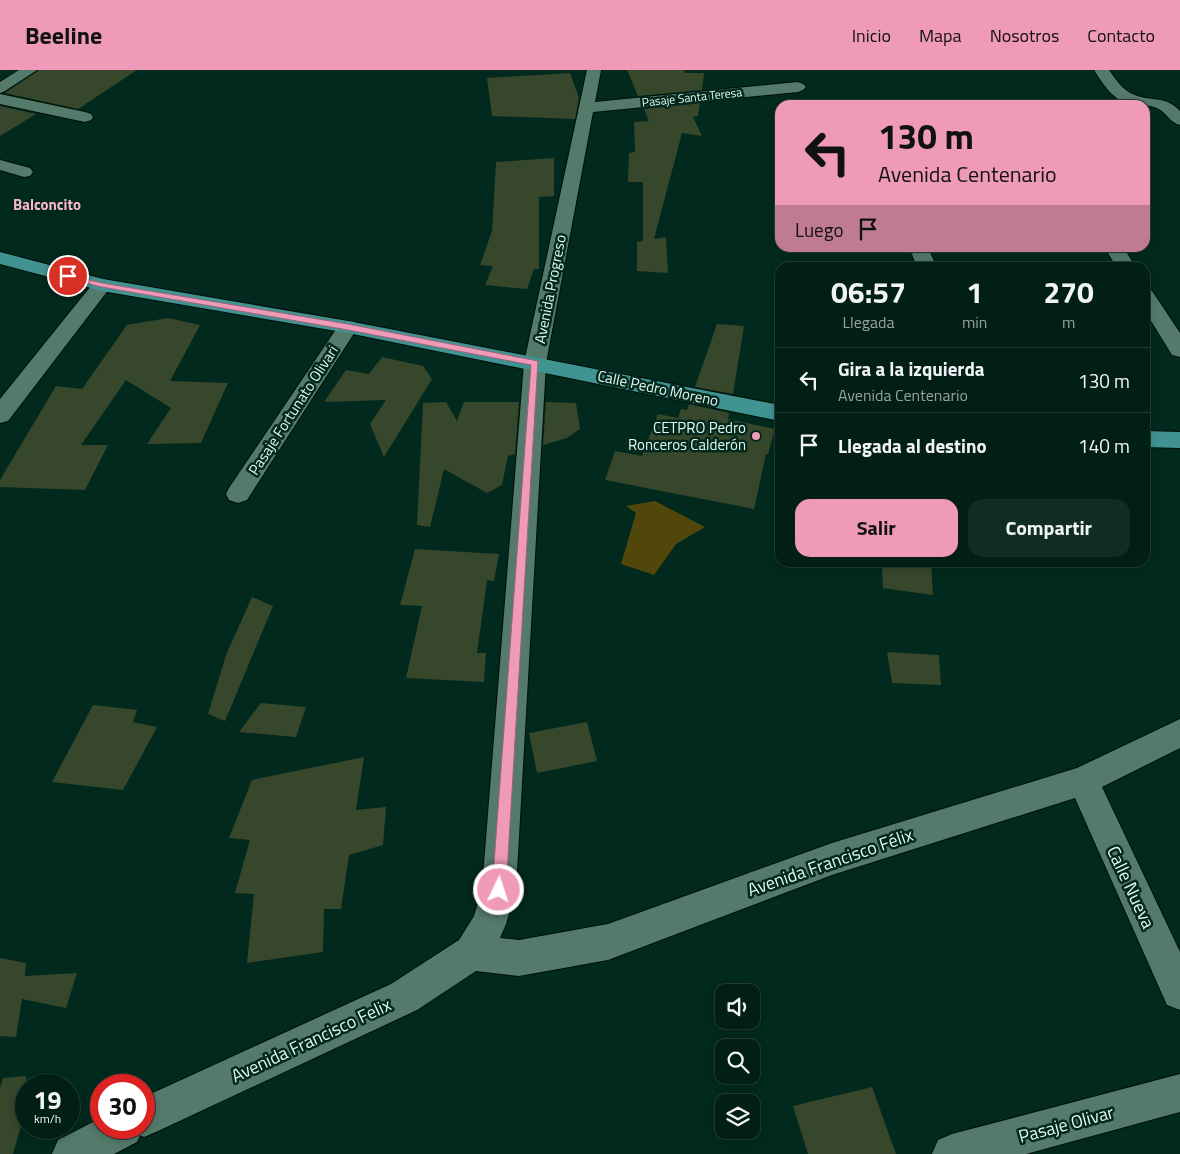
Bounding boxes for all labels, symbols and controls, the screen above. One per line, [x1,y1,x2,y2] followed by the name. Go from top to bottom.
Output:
[25,17,102,53] text: Beeline
[852,22,891,49] text: Inicio
[919,22,962,49] text: Mapa
[990,22,1059,49] text: Nosotros
[1087,22,1155,49] text: Contacto
[641,82,743,112] street label: Pasaje Santa Teresa
[878,109,974,163] text: 130 m
[795,120,860,185] icon: left
[878,157,1057,191] text: Avenida Centenario
[13,193,81,216] district label: Balconcito
[795,215,844,244] text: Luego
[854,215,882,243] icon: arrive
[528,233,572,345] street label: Avenida Progreso
[47,255,89,297] pin
[54,262,82,290] icon: arrive
[831,269,906,315] text: 06:57
[966,269,983,315] text: 1
[1044,269,1094,315] text: 270
[842,310,895,334] text: Llegada
[962,310,987,334] text: min
[1062,310,1075,334] text: m
[242,341,344,479] street label: Pasaje Fortunato Olivari
[838,354,985,383] text: Gira a la izquierda
[595,364,721,412] street label: Calle Pedro Moreno
[795,366,823,394] icon: left
[1078,366,1130,395] text: 130 m
[838,383,968,407] text: Avenida Centenario
[628,416,746,456] place label: CETPRO Pedro Ronceros Calderón
[750,430,762,442] marker: CETPRO Pedro Ronceros Calderón
[795,431,823,459] icon: arrive
[838,431,987,460] text: Llegada al destino
[1078,431,1130,460] text: 140 m
[795,499,958,557] button: Salir
[968,499,1130,557] button: Compartir
[743,821,917,903] street label: Avenida Francisco Félix
[1100,841,1162,933] street label: Calle Nueva
[472,863,524,915] position arrow
[715,984,760,1139] map controls
[715,984,760,1029] button: sound
[226,991,396,1089] street label: Avenida Francisco Felix
[715,1039,760,1084] button: search
[90,1074,155,1139] speed limit sign: 30
[33,1081,62,1119] text: 19
[715,1094,760,1139] button: layers
[1015,1098,1117,1150] street label: Pasaje Olivar
[34,1109,61,1128] text: km/h

